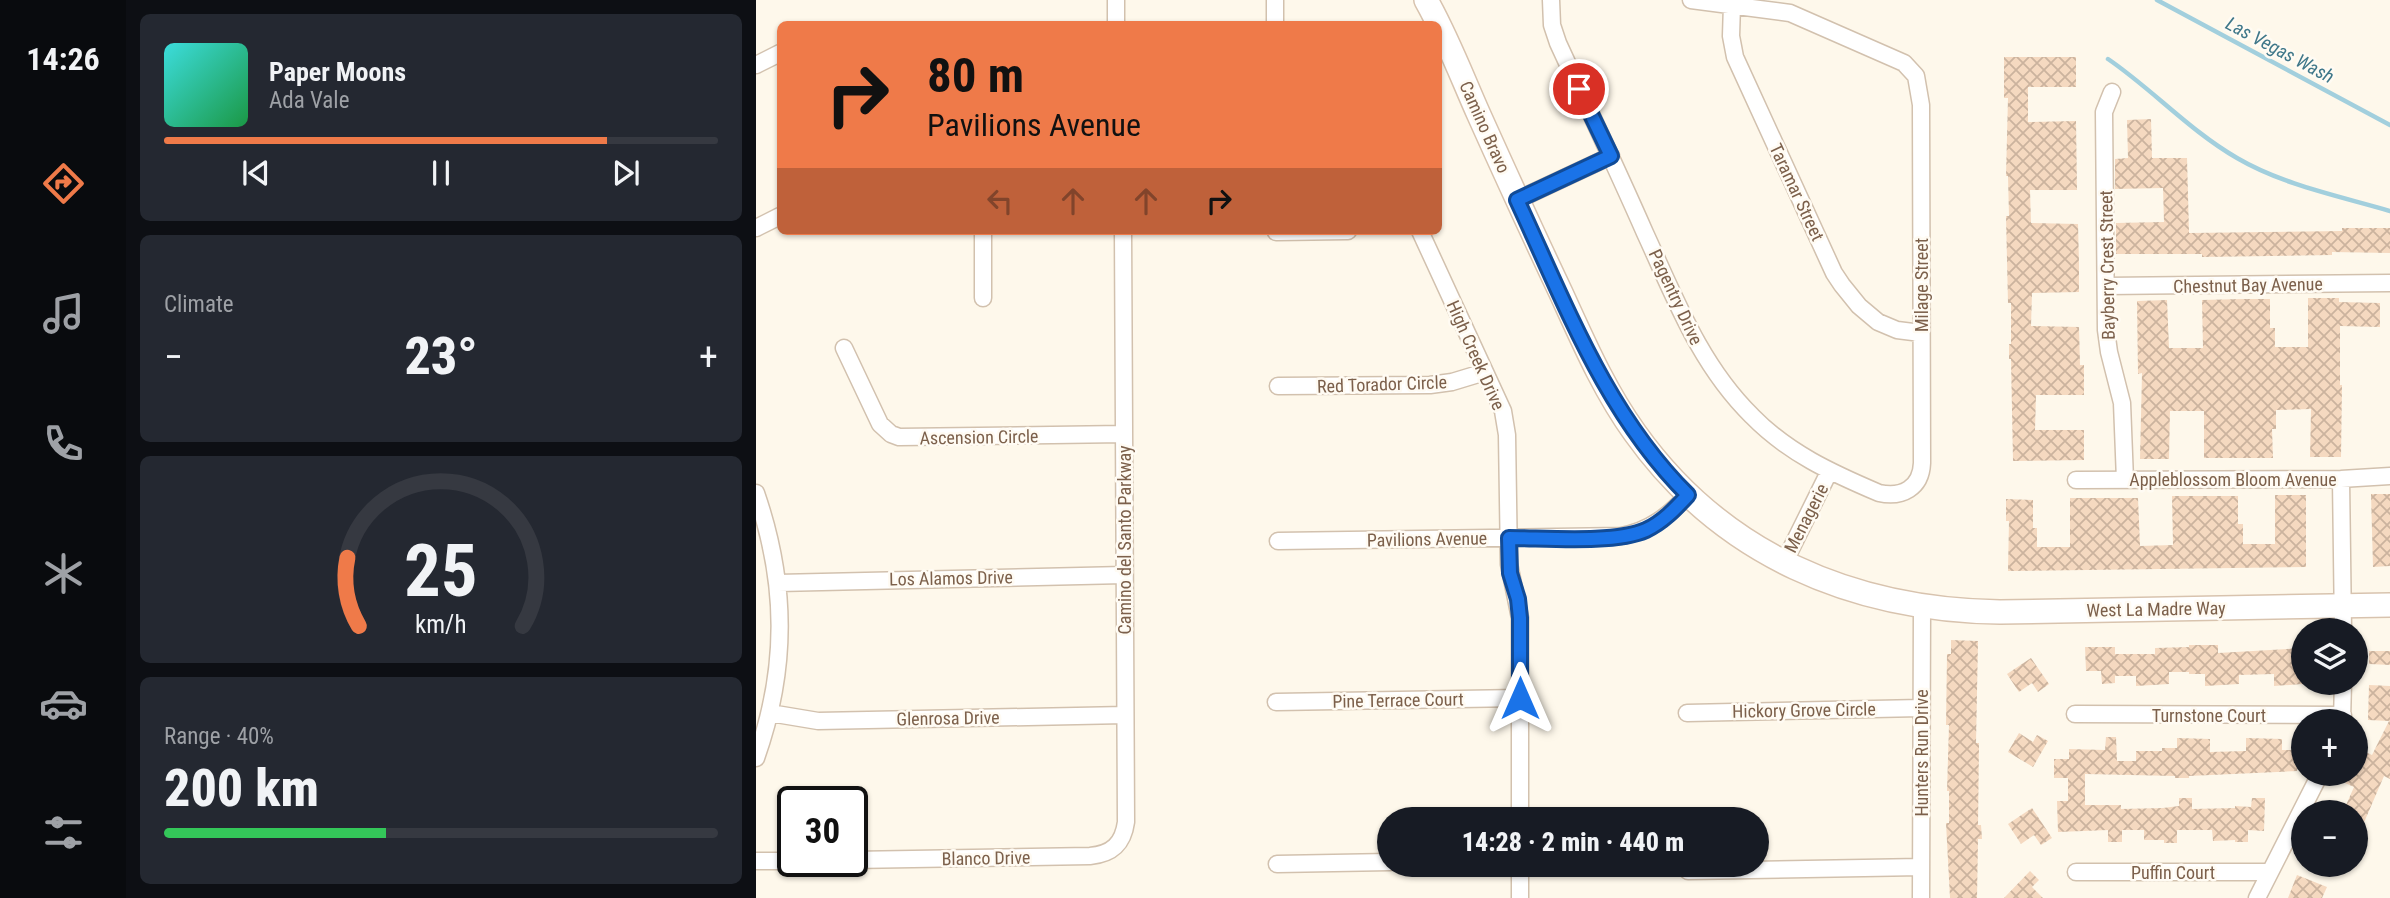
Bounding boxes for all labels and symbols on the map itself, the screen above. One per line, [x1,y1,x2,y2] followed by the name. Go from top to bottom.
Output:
[2222,12,2338,88] water label: Las Vegas Wash
[1549,59,1609,119] pin
[1455,78,1515,176] street label: Camino Bravo
[1765,140,1829,244] street label: Taramar Street
[2095,190,2119,340] street label: Bayberry Crest Street
[1911,238,1932,332] street label: Milage Street
[1645,246,1707,348] street label: Pagentry Drive
[2173,273,2323,297] street label: Chestnut Bay Avenue
[1443,297,1509,413] street label: High Creek Drive
[1317,371,1447,397] street label: Red Torador Circle
[919,425,1039,449] street label: Ascension Circle
[1114,445,1135,634] street label: Camino del Santo Parkway
[2129,469,2337,490] street label: Appleblossom Bloom Avenue
[1780,480,1832,556] street label: Menagerie
[1367,527,1487,551] street label: Pavilions Avenue
[889,566,1013,590] street label: Los Alamos Drive
[2086,597,2226,621] street label: West La Madre Way
[1483,661,1557,735] position arrow
[1332,688,1464,712] street label: Pine Terrace Court
[1911,689,1932,817] street label: Hunters Run Drive
[1732,698,1876,722] street label: Hickory Grove Circle
[2152,705,2266,726] street label: Turnstone Court
[896,707,1000,729] street label: Glenrosa Drive
[777,786,868,877] speed limit sign: 30
[941,847,1031,869] street label: Blanco Drive
[2131,862,2215,883] street label: Puffin Court

